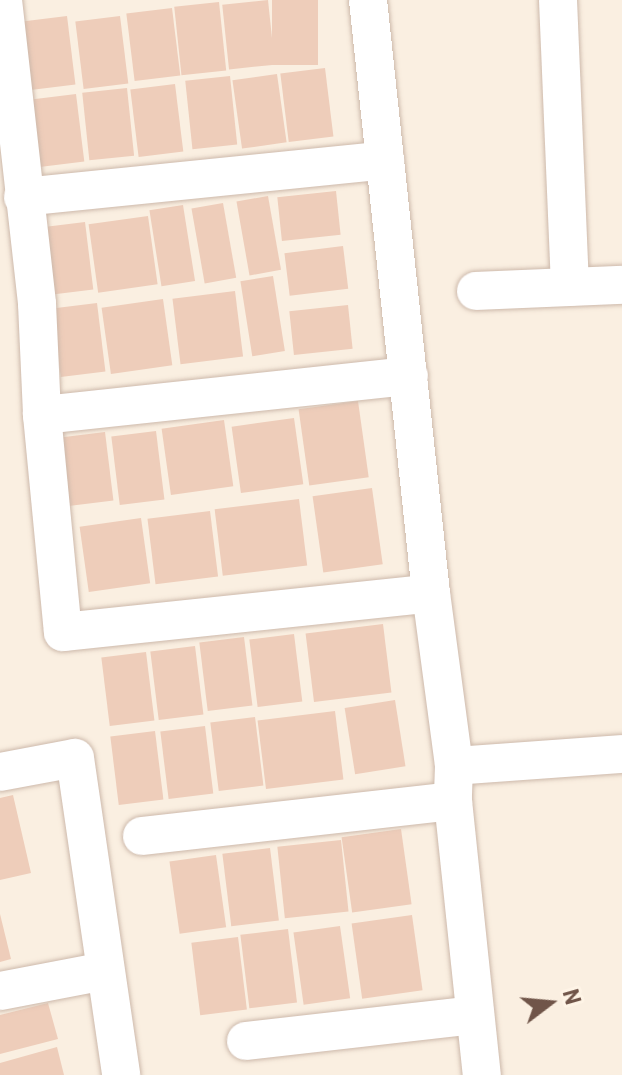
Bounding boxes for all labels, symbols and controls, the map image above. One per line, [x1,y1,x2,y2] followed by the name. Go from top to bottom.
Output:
[510,963,590,1043] north arrow
[559,986,588,1007] text: N

